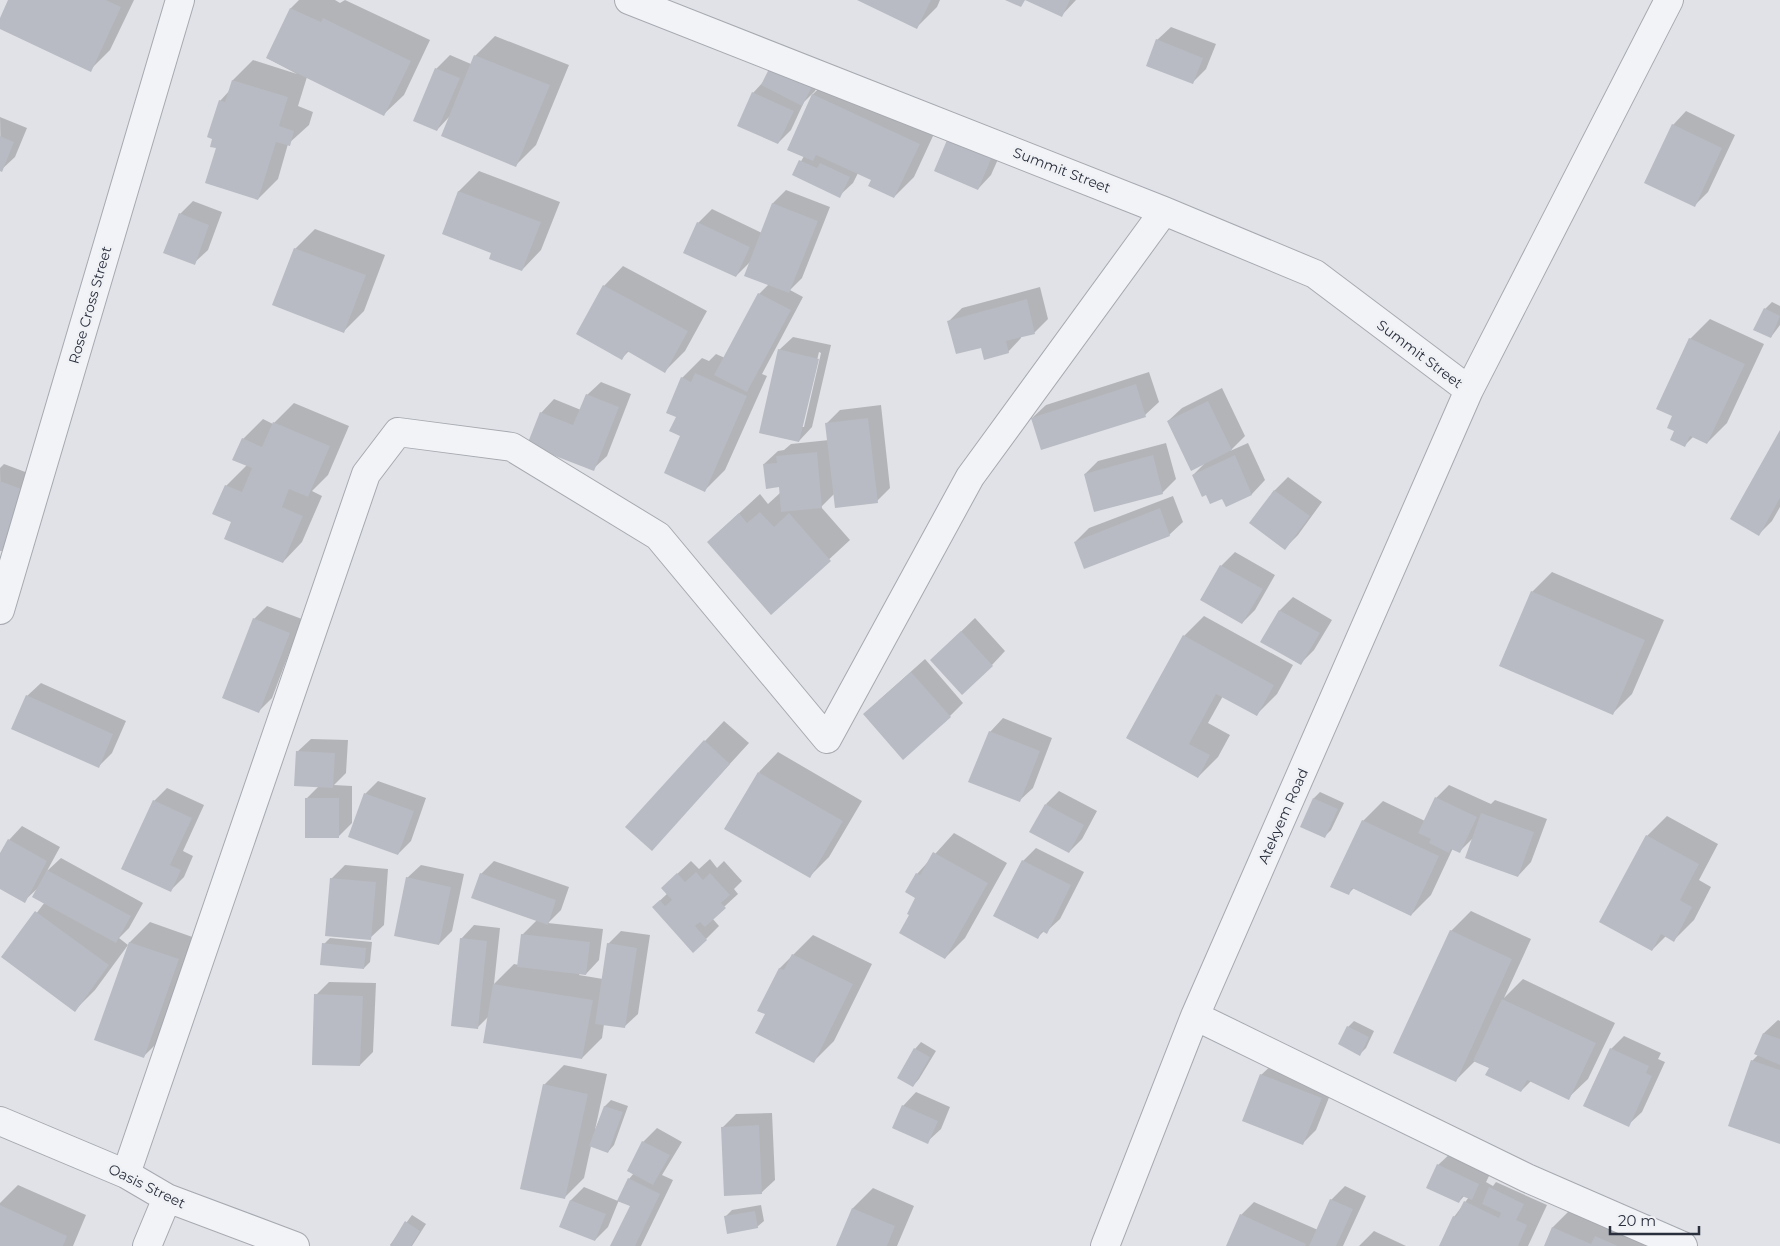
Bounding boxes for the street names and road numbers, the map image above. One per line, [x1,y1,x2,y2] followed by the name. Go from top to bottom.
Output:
[1011,143,1114,197] street label: Summit Street
[65,244,116,366] street label: Rose Cross Street
[1373,316,1467,392] street label: Summit Street
[1254,765,1312,867] street label: Atekyem Road
[106,1160,189,1213] street label: Oasis Street

